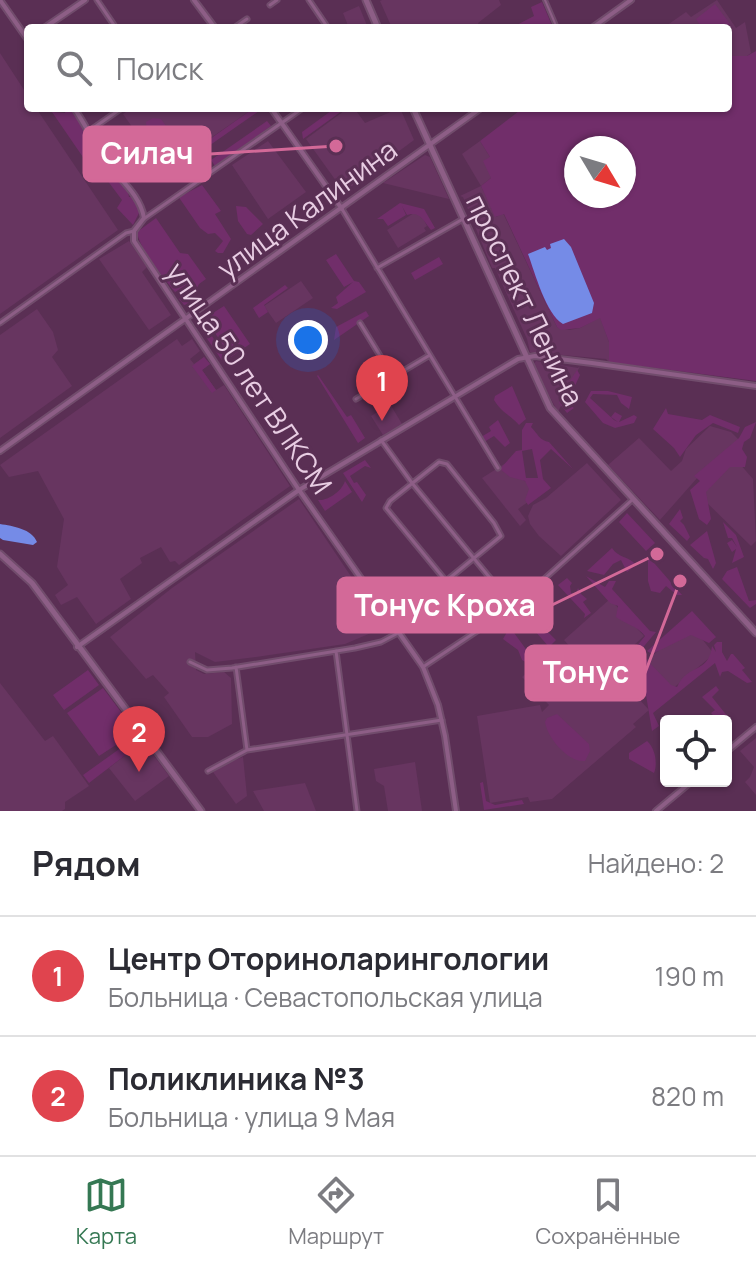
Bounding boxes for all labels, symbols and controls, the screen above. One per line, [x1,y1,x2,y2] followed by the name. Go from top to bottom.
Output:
[24,24,732,112] search box
[52,46,96,90] icon: search
[116,48,203,89] text: Поиск
[84,127,210,181] callout: Силач
[209,130,404,286] street label: улица Калинина
[100,132,194,173] text: Силач
[564,136,636,208] north arrow
[458,187,594,412] street label: проспект Ленина
[158,254,342,501] street label: улица 50 лет ВЛКСМ
[288,320,328,360] your location
[356,355,408,421] pin: 1
[338,578,552,632] callout: Тонус Кроха
[354,584,536,625] text: Тонус Кроха
[526,646,645,700] callout: Тонус
[543,651,629,692] text: Тонус
[113,706,165,772] pin: 2
[660,715,732,787] map controls
[660,715,732,787] button: locate
[32,840,141,886] text: Рядом
[588,845,724,881] text: Найдено: 2
[108,938,549,979] text: Центр Оториноларингологии
[52,958,64,994] text: 1
[655,958,724,994] text: 190 m
[108,979,543,1015] text: Больница · Севастопольская улица
[108,1058,365,1099] text: Поликлиника №3
[50,1078,66,1114] text: 2
[651,1078,724,1114] text: 820 m
[108,1099,395,1135] text: Больница · улица 9 Мая
[76,1173,137,1251] tab: Карта
[288,1173,384,1251] tab: Маршрут
[535,1173,680,1251] tab: Сохранённые

